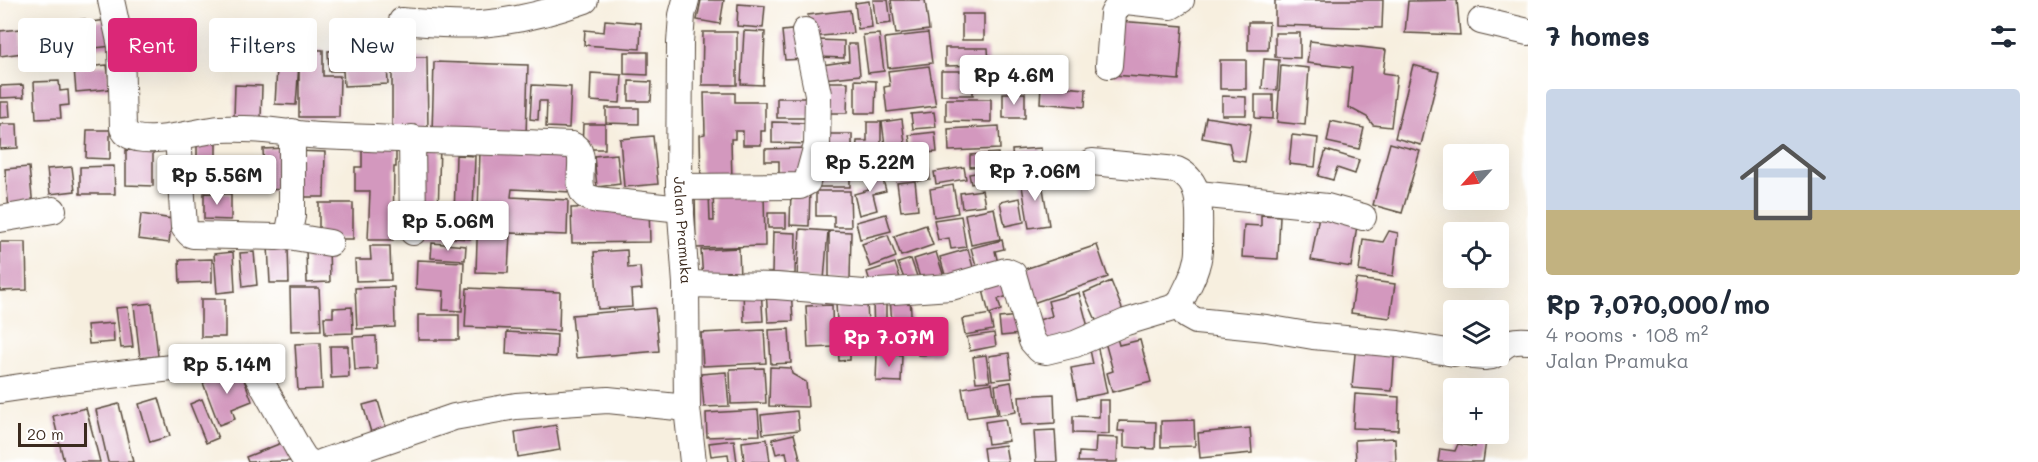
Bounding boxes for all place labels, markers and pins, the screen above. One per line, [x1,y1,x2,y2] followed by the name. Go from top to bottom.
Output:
[959,55,1069,106] pin: Rp 4.6M
[808,142,932,193] pin: Rp 5.22M
[973,151,1097,202] pin: Rp 7.06M
[155,155,279,206] pin: Rp 5.56M
[386,201,510,252] pin: Rp 5.06M
[827,317,951,368] pin: Rp 7.07M
[165,344,289,395] pin: Rp 5.14M

